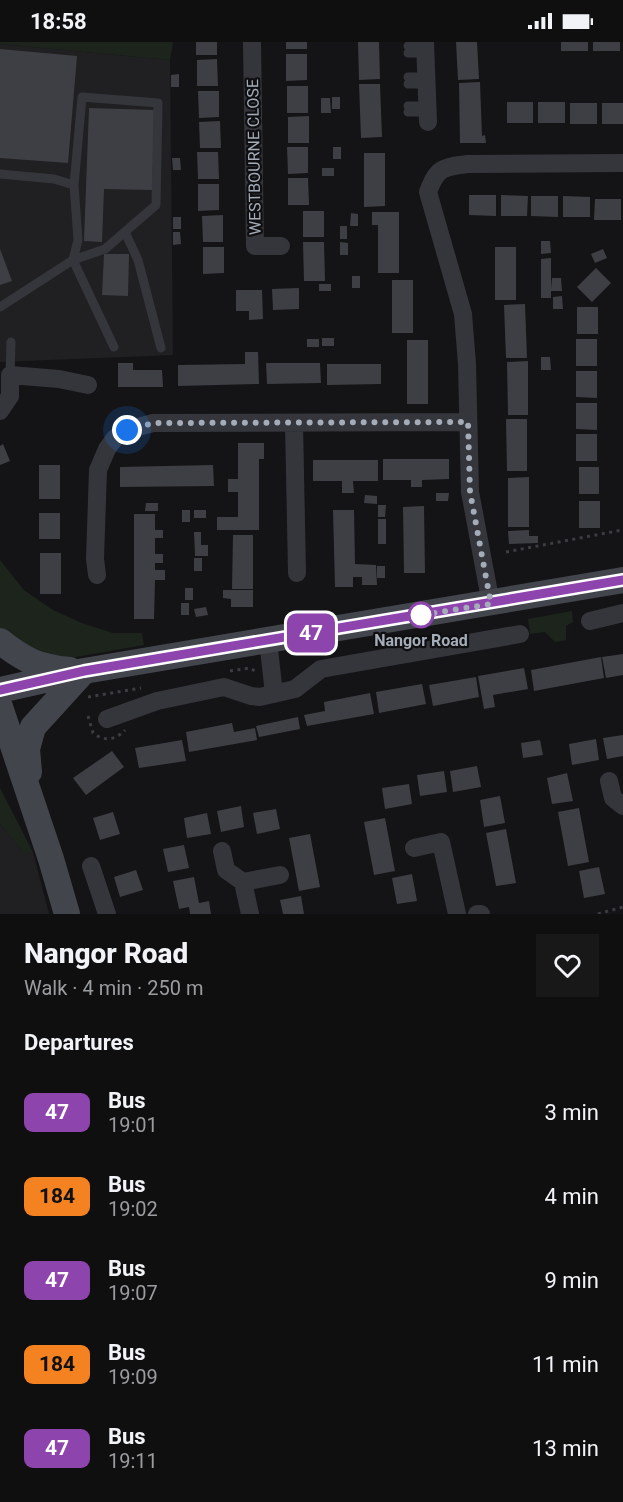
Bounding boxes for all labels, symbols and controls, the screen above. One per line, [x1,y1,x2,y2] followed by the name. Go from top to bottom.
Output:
[30,9,87,34] text: 18:58
[243,79,265,235] street label: WESTBOURNE CLOSE
[112,415,142,445] your location
[408,602,434,628] marker: Nangor Road
[284,614,338,652] line badge: 47
[299,621,323,645] text: 47
[374,631,468,650] place label: Nangor Road
[536,934,599,997] button: heart
[24,937,188,970] text: Nangor Road
[24,976,203,1000] text: Walk · 4 min · 250 m
[24,1030,134,1055] text: Departures
[108,1088,146,1113] text: Bus
[45,1100,69,1124] text: 47
[544,1100,599,1125] text: 3 min
[108,1113,158,1137] text: 19:01
[108,1172,146,1197] text: Bus
[39,1184,75,1208] text: 184
[544,1184,599,1209] text: 4 min
[108,1197,158,1221] text: 19:02
[108,1256,146,1281] text: Bus
[45,1268,69,1292] text: 47
[544,1268,599,1293] text: 9 min
[108,1281,158,1305] text: 19:07
[108,1340,146,1365] text: Bus
[39,1352,75,1376] text: 184
[532,1352,599,1377] text: 11 min
[108,1365,158,1389] text: 19:09
[108,1424,146,1449] text: Bus
[45,1436,69,1460] text: 47
[532,1436,599,1461] text: 13 min
[108,1449,158,1473] text: 19:11

